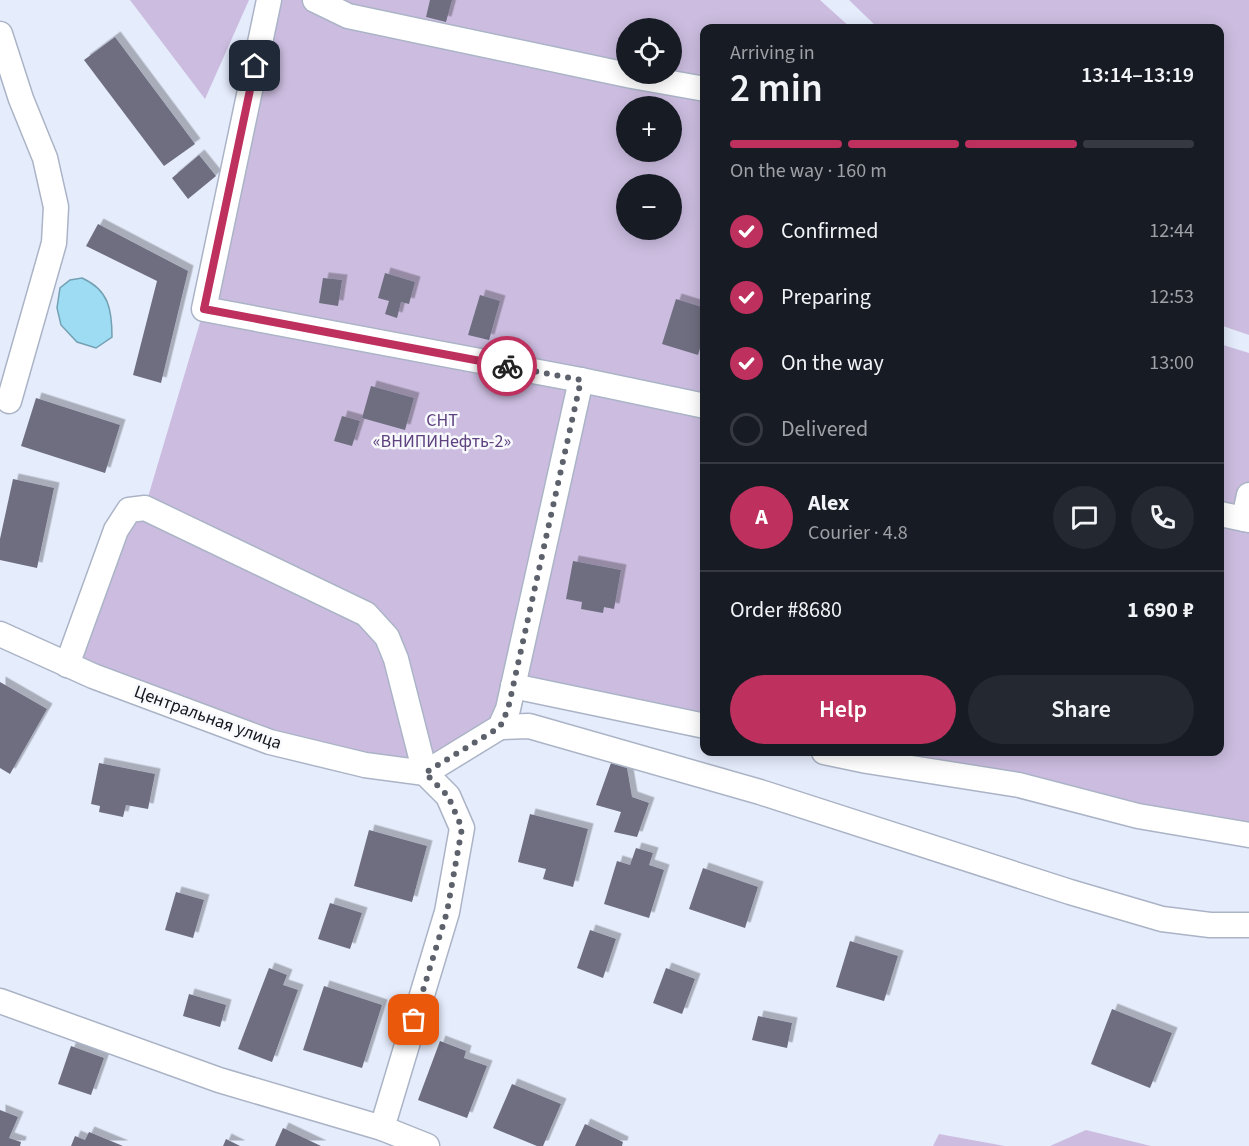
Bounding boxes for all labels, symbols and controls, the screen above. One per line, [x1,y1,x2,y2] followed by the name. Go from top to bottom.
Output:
[616,18,682,240] map controls
[616,18,682,84] button: locate
[730,39,815,67] text: Arriving in
[229,40,280,91] pin
[238,49,271,82] icon: home
[1081,59,1194,91] text: 13:14–13:19
[730,61,823,117] text: 2 min
[616,96,682,162] button: +
[730,157,887,185] text: On the way · 160 m
[616,174,682,240] button: −
[730,215,763,248] icon: check
[781,215,878,247] text: Confirmed
[1149,217,1194,245] text: 12:44
[730,281,763,314] icon: check
[781,281,871,313] text: Preparing
[1149,283,1194,311] text: 12:53
[477,336,537,396] courier
[730,347,763,380] icon: check
[781,347,884,379] text: On the way
[1149,349,1194,377] text: 13:00
[491,350,524,383] icon: bike
[373,408,511,454] park label: СНТ «ВНИПИНефть-2»
[781,413,868,445] text: Delivered
[1053,486,1116,549] button: chat
[1131,486,1194,549] button: phone
[808,487,849,519] text: Alex
[755,501,768,533] text: A
[808,519,908,547] text: Courier · 4.8
[730,594,842,626] text: Order #8680
[1127,594,1194,626] text: 1 690 ₽
[730,675,956,744] button: Help
[968,675,1194,744] button: Share
[131,679,285,756] street label: Центральная улица
[388,994,439,1045] pin
[397,1003,430,1036] icon: bag

